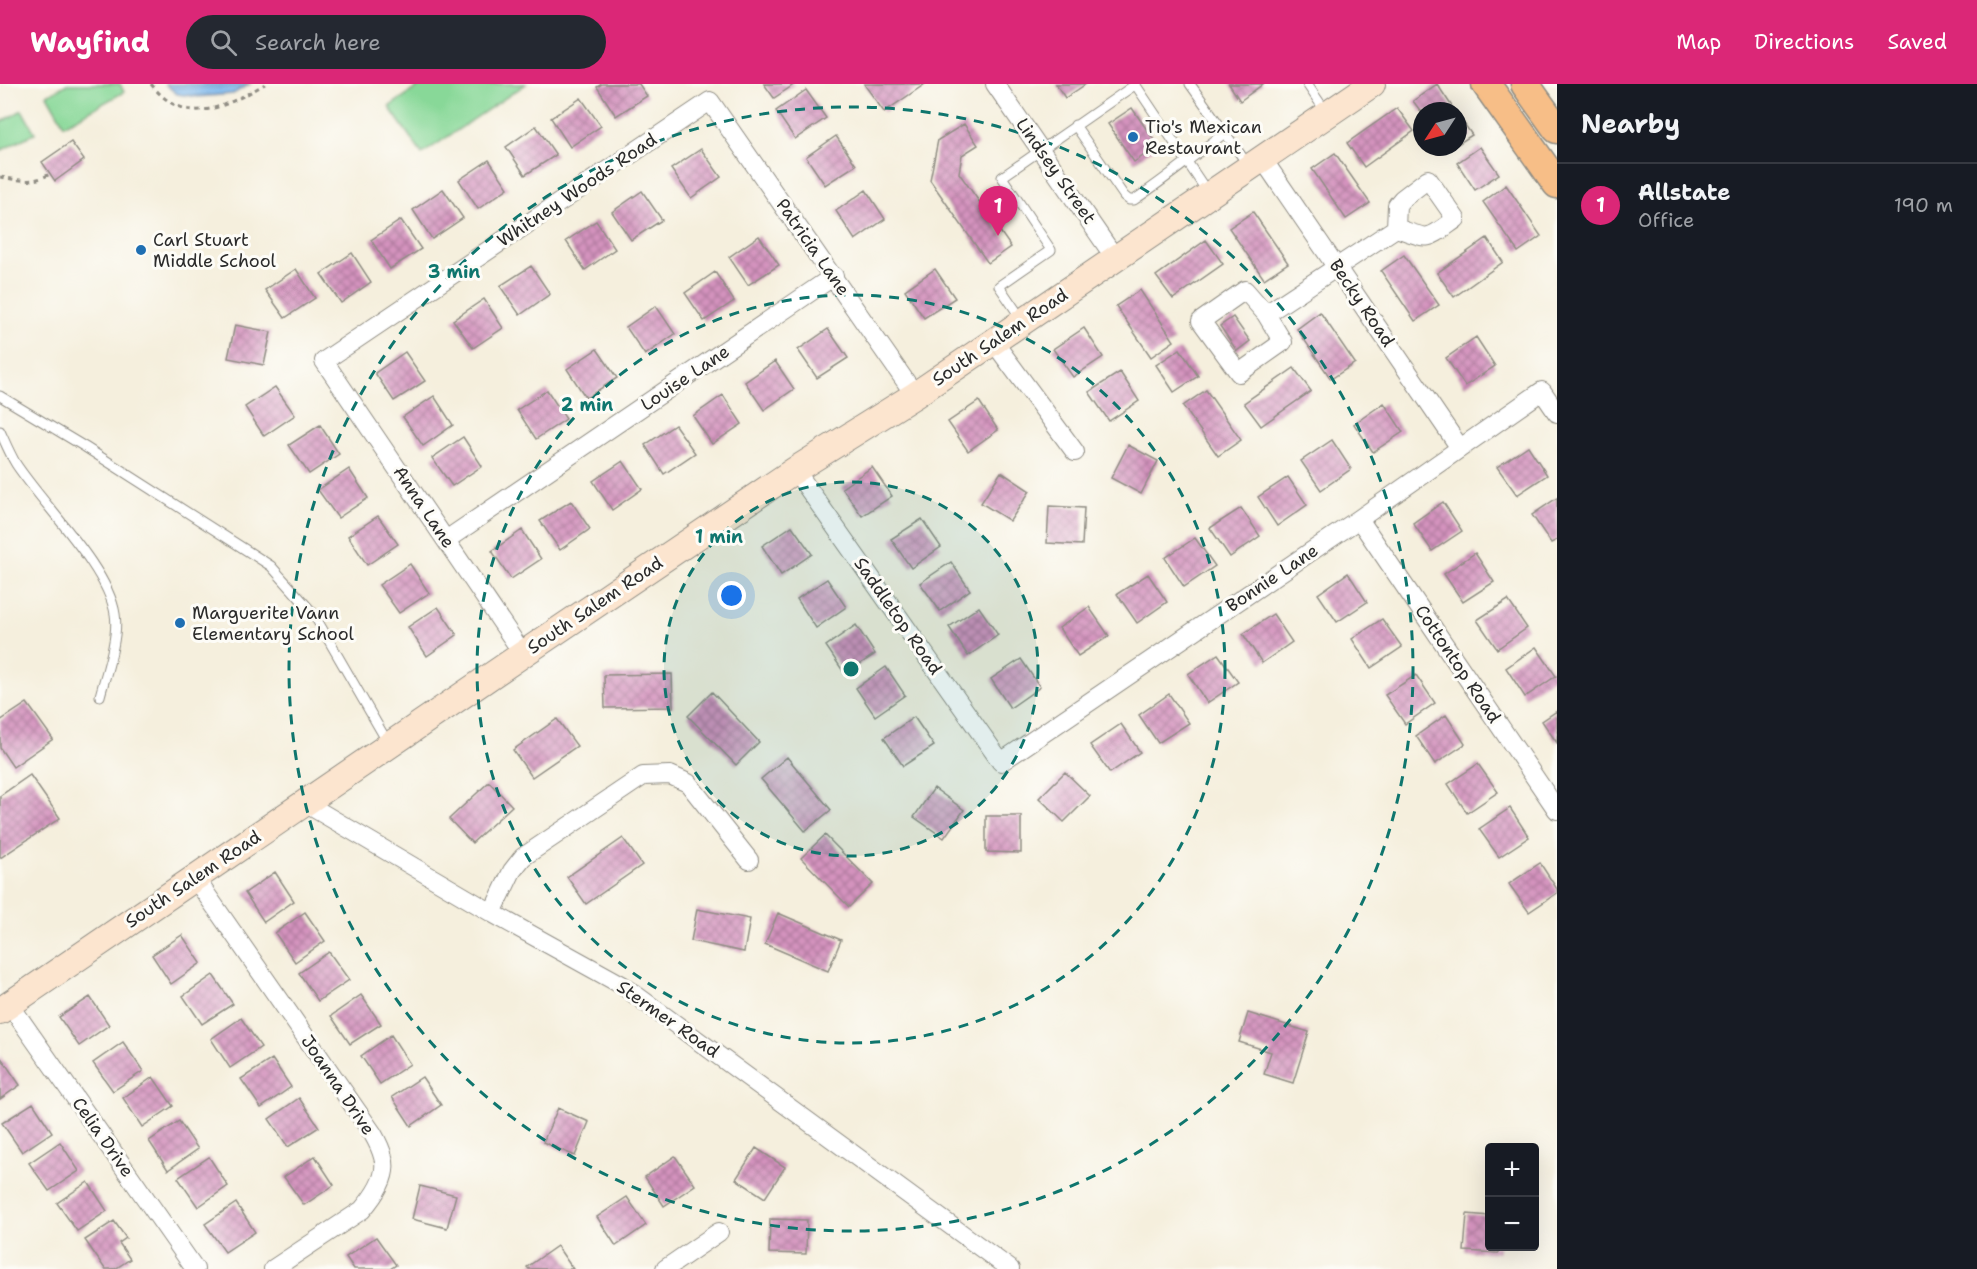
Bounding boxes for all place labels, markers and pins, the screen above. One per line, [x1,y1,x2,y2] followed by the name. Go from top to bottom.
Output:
[1145,115,1262,160] place label: Tio's Mexican Restaurant
[1126,130,1140,144] marker: Tio's Mexican Restaurant
[978,186,1018,236] pin: 1
[153,228,277,273] place label: Carl Stuart Middle School
[134,243,148,257] marker: Carl Stuart Middle School
[192,601,355,646] place label: Marguerite Vann Elementary School
[173,616,187,630] marker: Marguerite Vann Elementary School
[841,659,861,679] centre of rings

